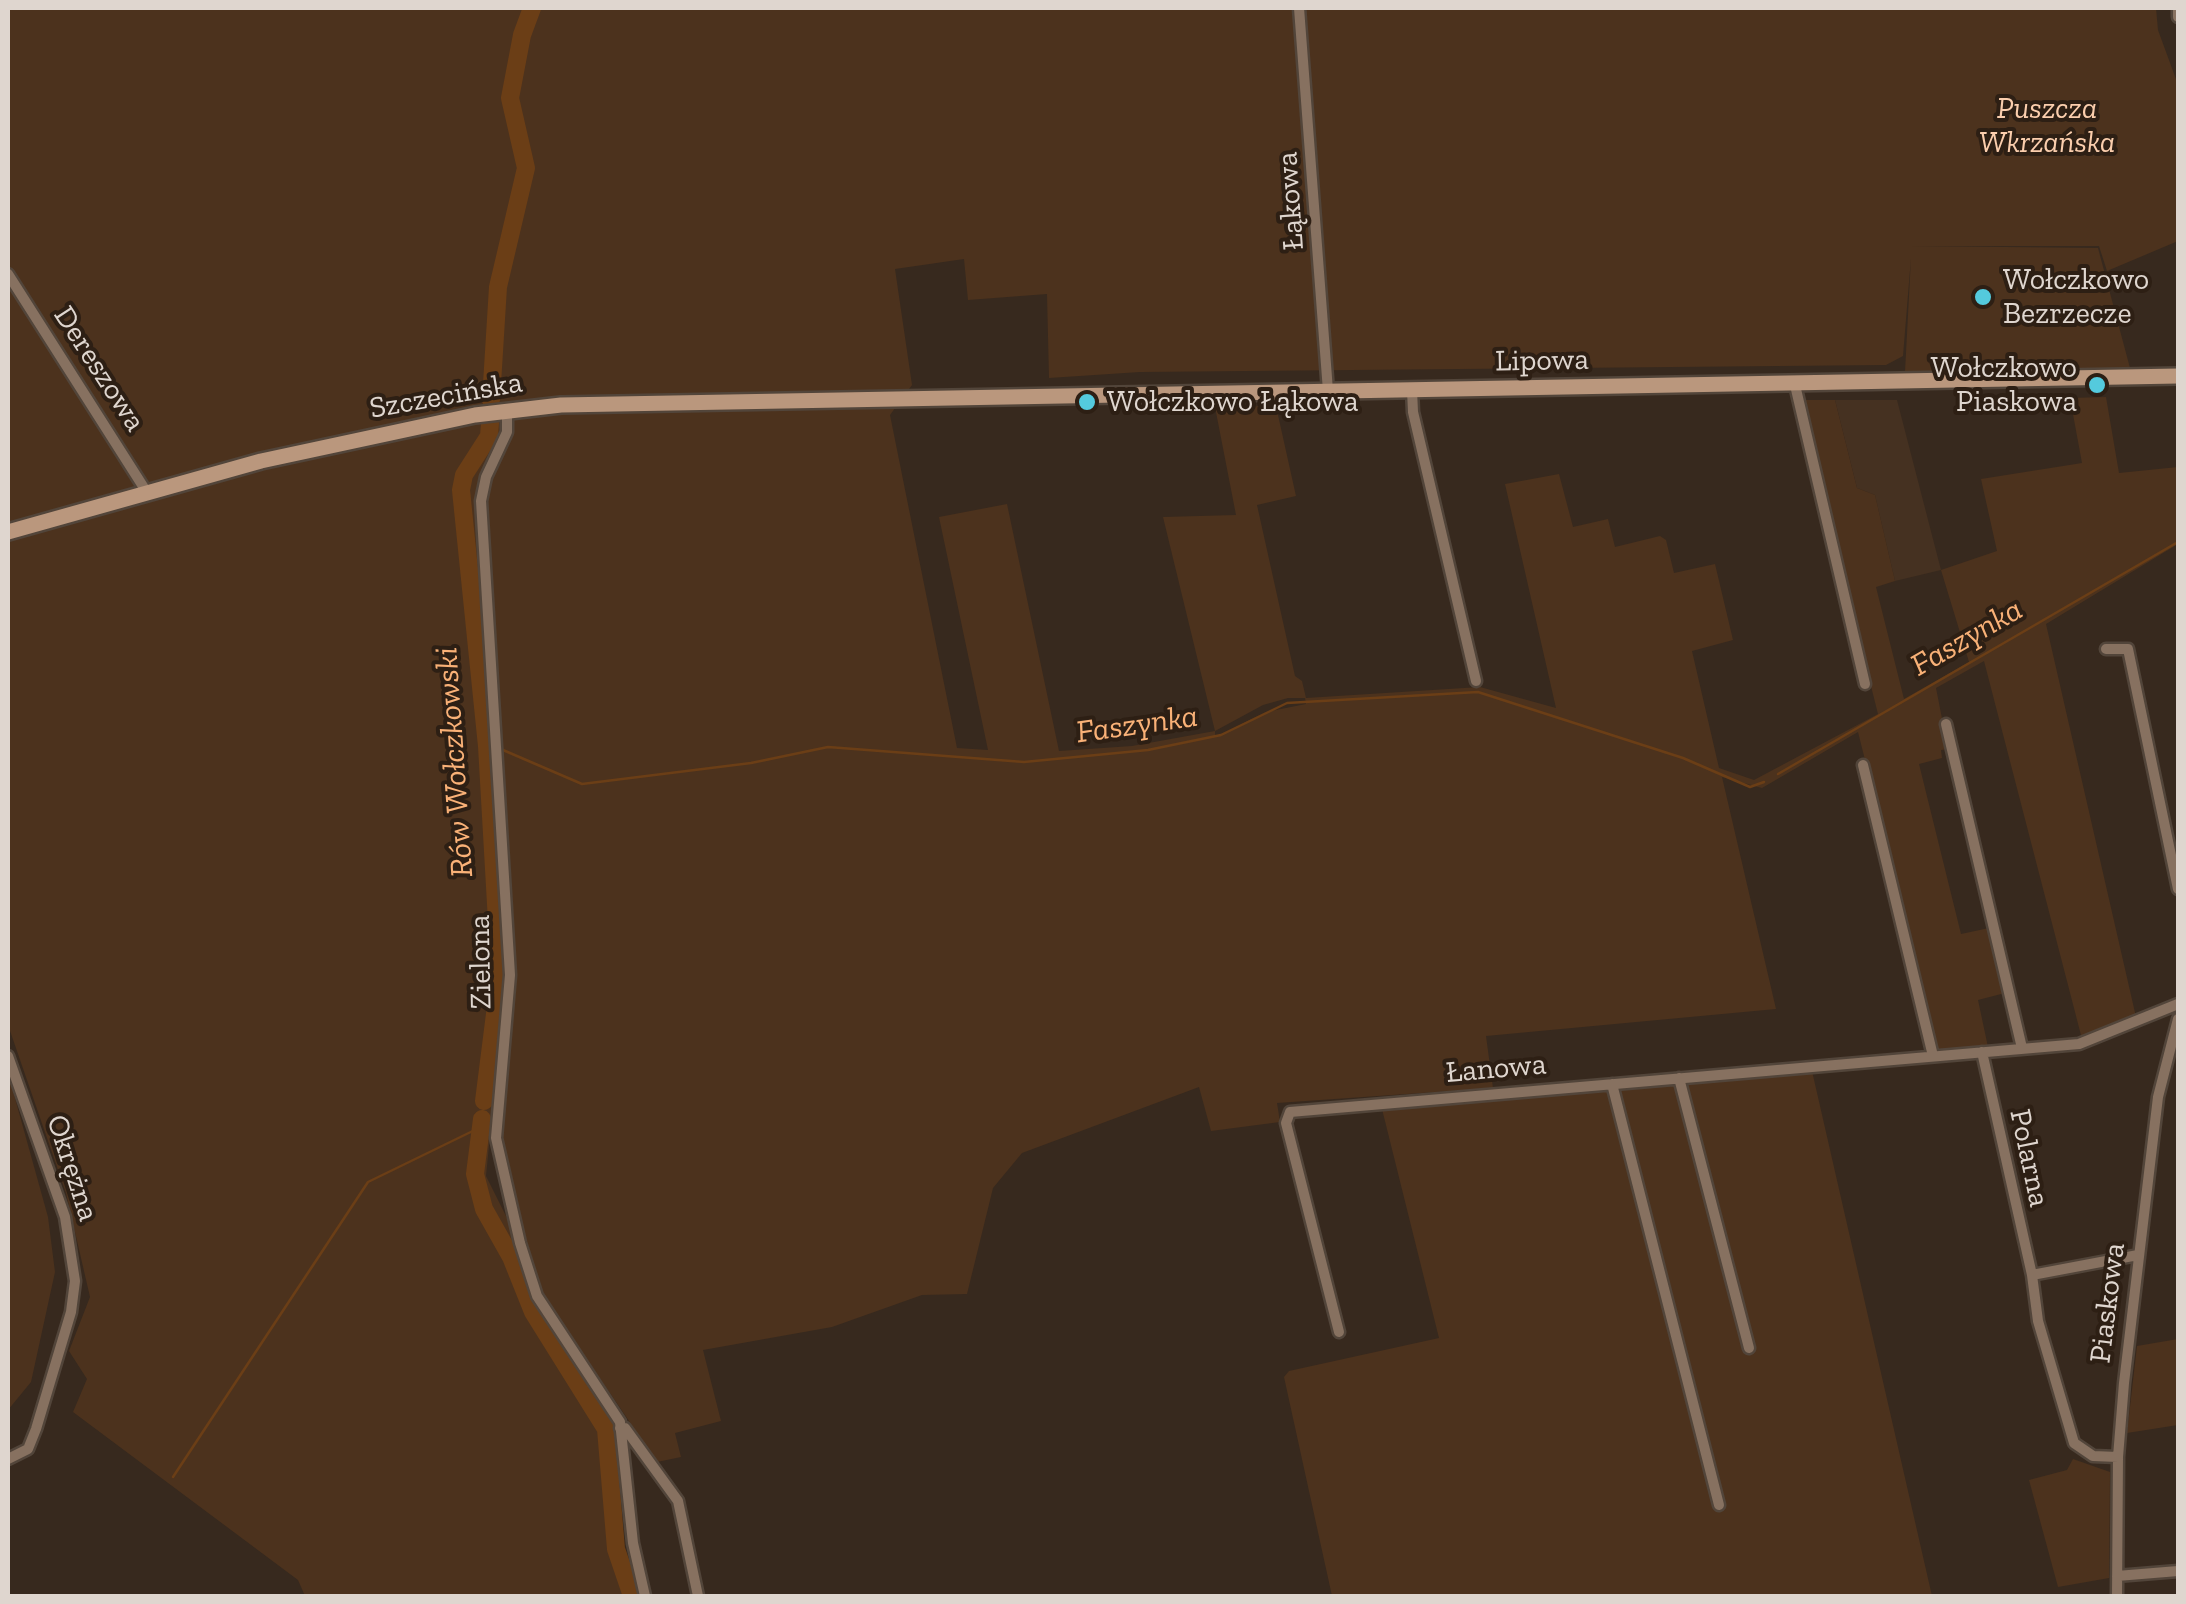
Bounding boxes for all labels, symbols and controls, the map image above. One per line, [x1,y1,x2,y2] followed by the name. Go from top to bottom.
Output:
[1979,91,2115,162] park label: Puszcza Wkrzańska
[1270,151,1312,251] street label: Łąkowa
[2003,262,2149,332] place label: Wołczkowo Bezrzecze
[1972,286,1994,308] marker: Wołczkowo Bezrzecze
[45,300,153,438] street label: Dereszowa
[1495,342,1589,380] street label: Lipowa
[1931,350,2077,420] place label: Wołczkowo Piaskowa
[367,365,525,427] street label: Szczecińska
[2086,374,2108,396] marker: Wołczkowo Piaskowa
[1107,384,1359,420] place label: Wołczkowo Łąkowa
[1076,391,1098,413] marker: Wołczkowo Łąkowa
[1904,591,2030,685] water label: Faszynka
[428,646,482,878] water label: Rów Wołczkowski
[1074,697,1200,753] water label: Faszynka
[462,914,500,1010] street label: Zielona
[1444,1047,1548,1091] street label: Łanowa
[2001,1106,2057,1210] street label: Polarna
[38,1110,106,1226] street label: Okrężna
[2083,1241,2133,1365] street label: Piaskowa

